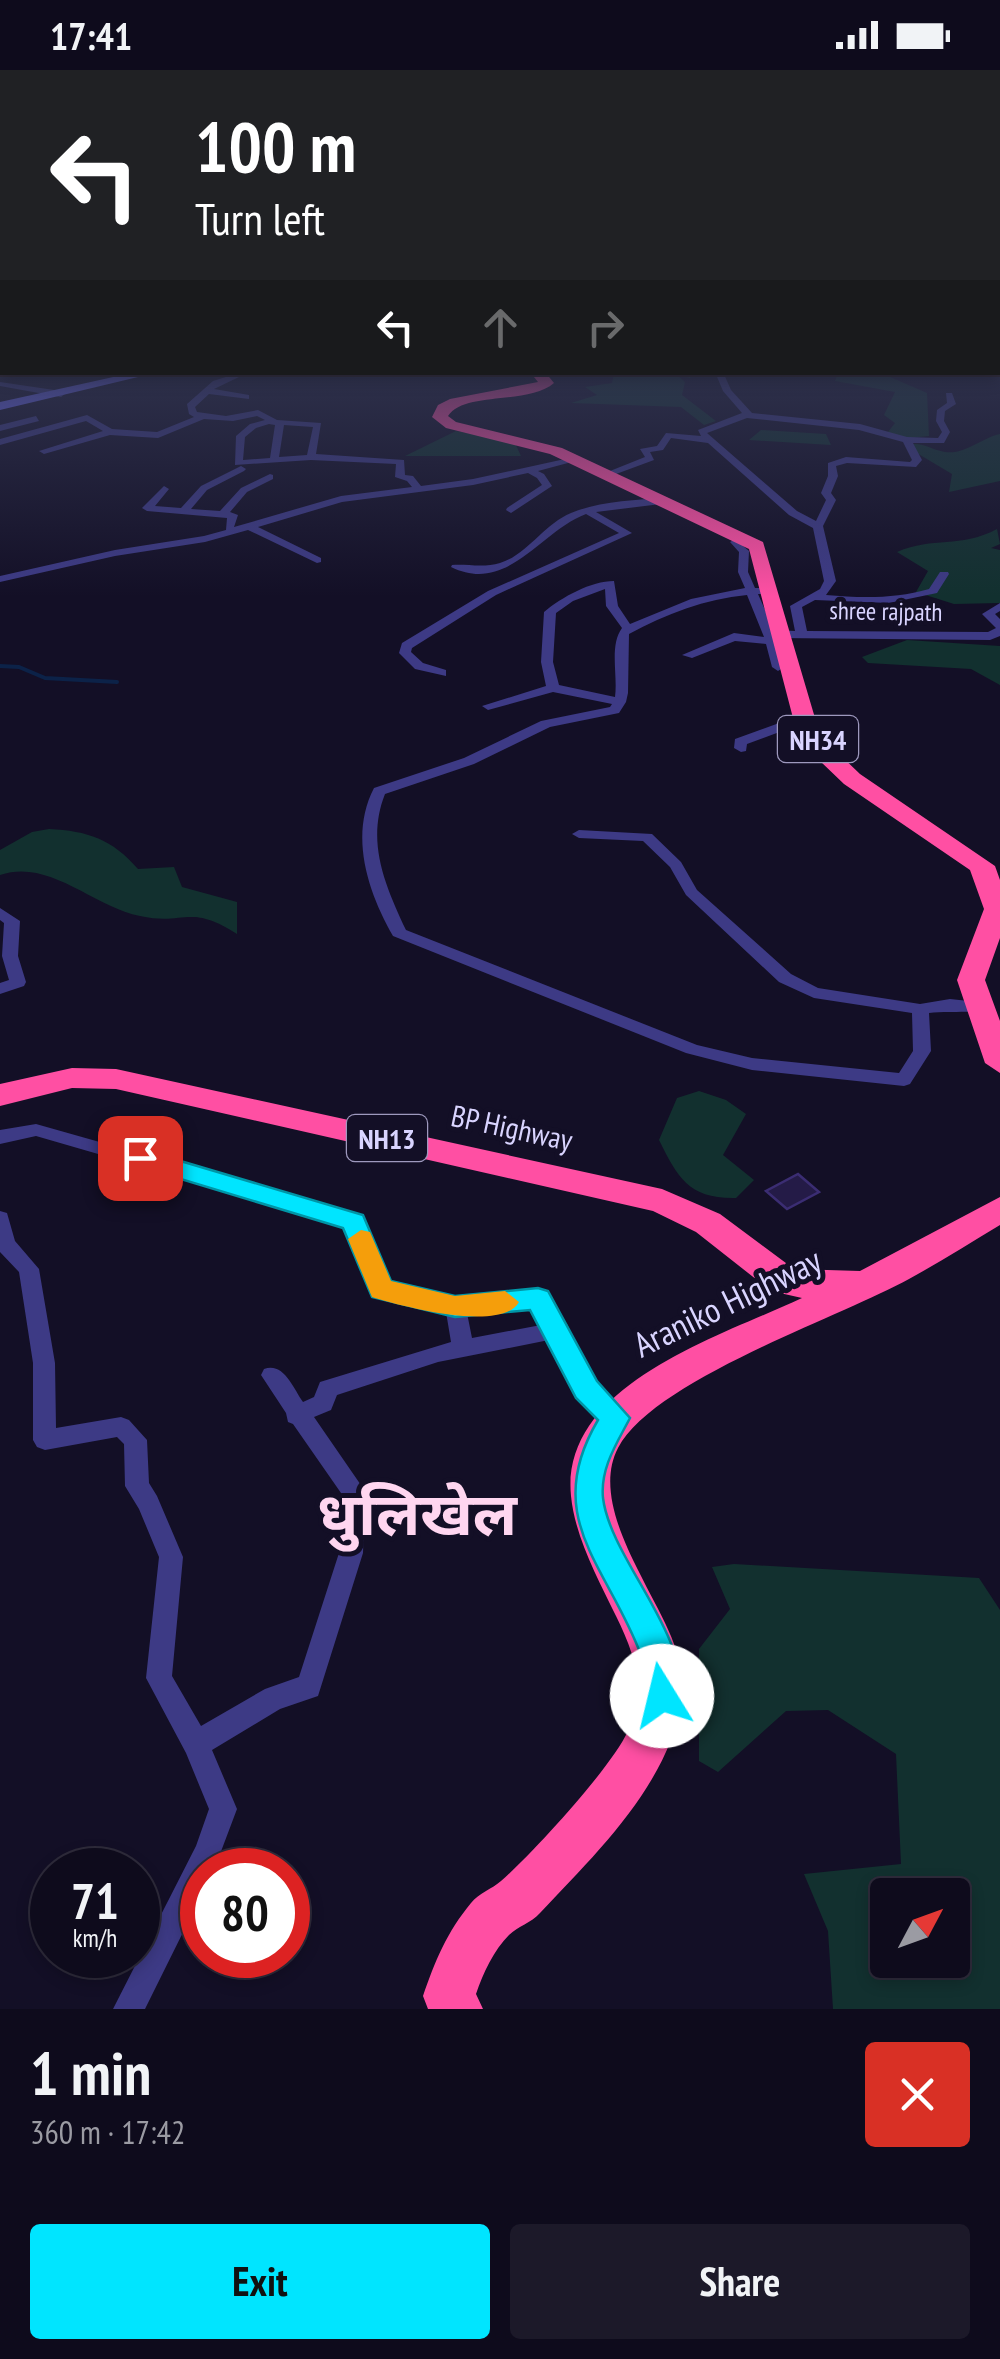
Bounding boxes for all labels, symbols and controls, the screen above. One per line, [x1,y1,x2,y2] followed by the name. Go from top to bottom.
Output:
[50,11,132,60] text: 17:41
[195,101,356,191] text: 100 m
[30,110,160,240] icon: left
[195,189,325,247] text: Turn left
[368,300,423,355] icon: left
[473,300,528,355] icon: ahead
[578,300,633,355] icon: right
[829,594,943,628] street label: shree rajpath
[778,716,858,762] road number: NH34
[448,1095,577,1159] street label: BP Highway
[347,1115,427,1161] road number: NH13
[98,1116,183,1201] pin
[113,1131,168,1186] icon: arrive
[625,1236,829,1367] street label: Araniko Highway
[317,1474,519,1552] district label: धुलिखेल
[610,1644,714,1748] position arrow
[180,1848,310,1978] speed limit sign: 80
[71,1868,119,1933] text: 71
[870,1878,970,1978] north arrow
[870,1878,970,1978] map controls
[73,1922,117,1954] text: km/h
[30,2034,151,2112] text: 1 min
[865,2042,970,2147] button: close
[30,2111,185,2153] text: 360 m · 17:42
[30,2224,490,2339] button: Exit
[510,2224,970,2339] button: Share

